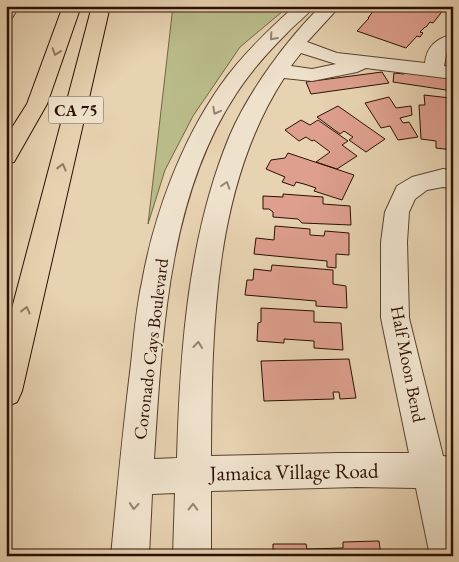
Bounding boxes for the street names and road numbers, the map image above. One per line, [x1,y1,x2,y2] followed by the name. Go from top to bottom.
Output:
[48,96,104,124] road number: CA 75
[128,256,173,441] street label: Coronado Cays Boulevard
[386,304,431,425] street label: Half Moon Bend
[207,457,379,487] street label: Jamaica Village Road

